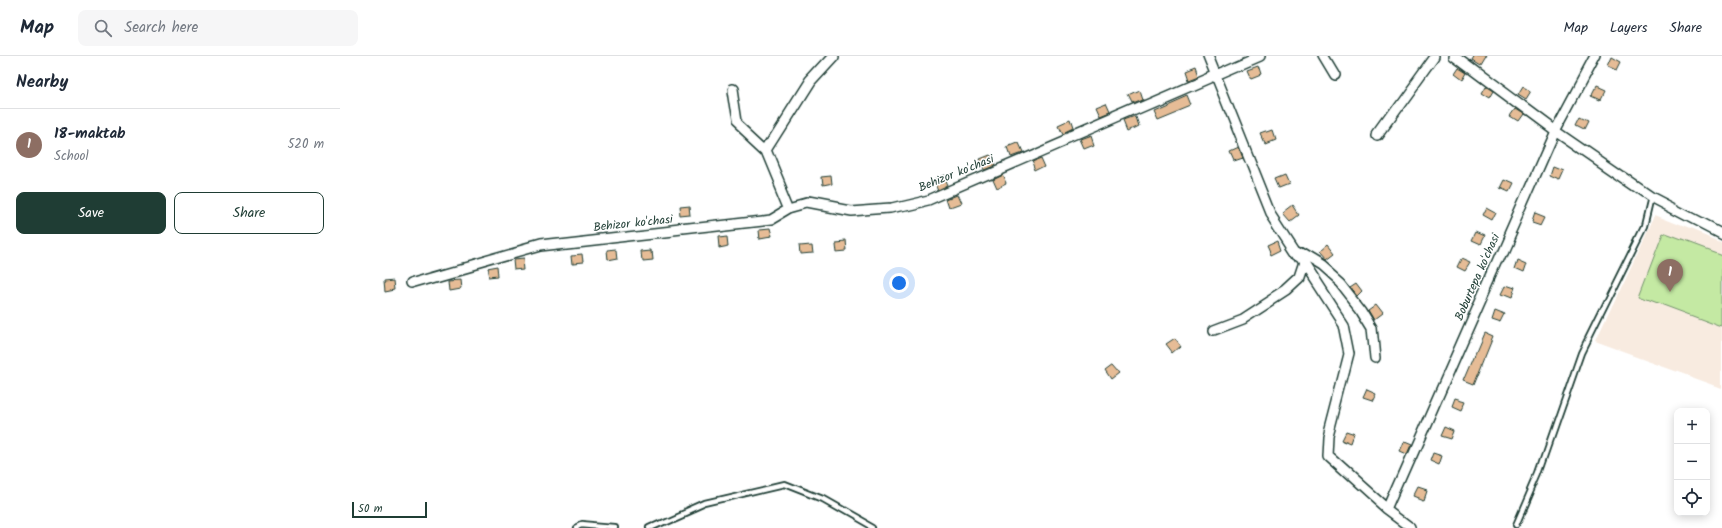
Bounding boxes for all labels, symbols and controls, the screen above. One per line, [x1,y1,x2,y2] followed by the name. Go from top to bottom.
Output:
[78,10,358,46] search box
[20,13,54,43] text: Map
[124,16,198,40] text: Search here
[92,17,114,39] icon: search
[1564,17,1588,39] text: Map
[1610,17,1648,39] text: Layers
[1670,17,1702,39] text: Share
[16,69,68,96] text: Nearby
[54,122,126,146] text: 18-maktab
[27,134,31,155] text: 1
[287,134,324,155] text: 520 m
[54,146,89,167] text: School
[916,149,998,197] street label: Behizor ko'chasi
[16,192,166,234] button: Save
[174,192,324,234] button: Share
[592,210,675,237] street label: Behizor ko'chasi
[1450,230,1506,324] street label: Boburtepa ko'chasi
[1657,259,1683,292] pin: 1
[889,273,909,293] your location
[1674,408,1710,516] map controls
[1674,408,1710,444] button: +
[1674,444,1710,480] button: −
[1674,480,1710,516] button: locate
[352,500,427,519] scale bar
[358,500,383,518] text: 50 m

